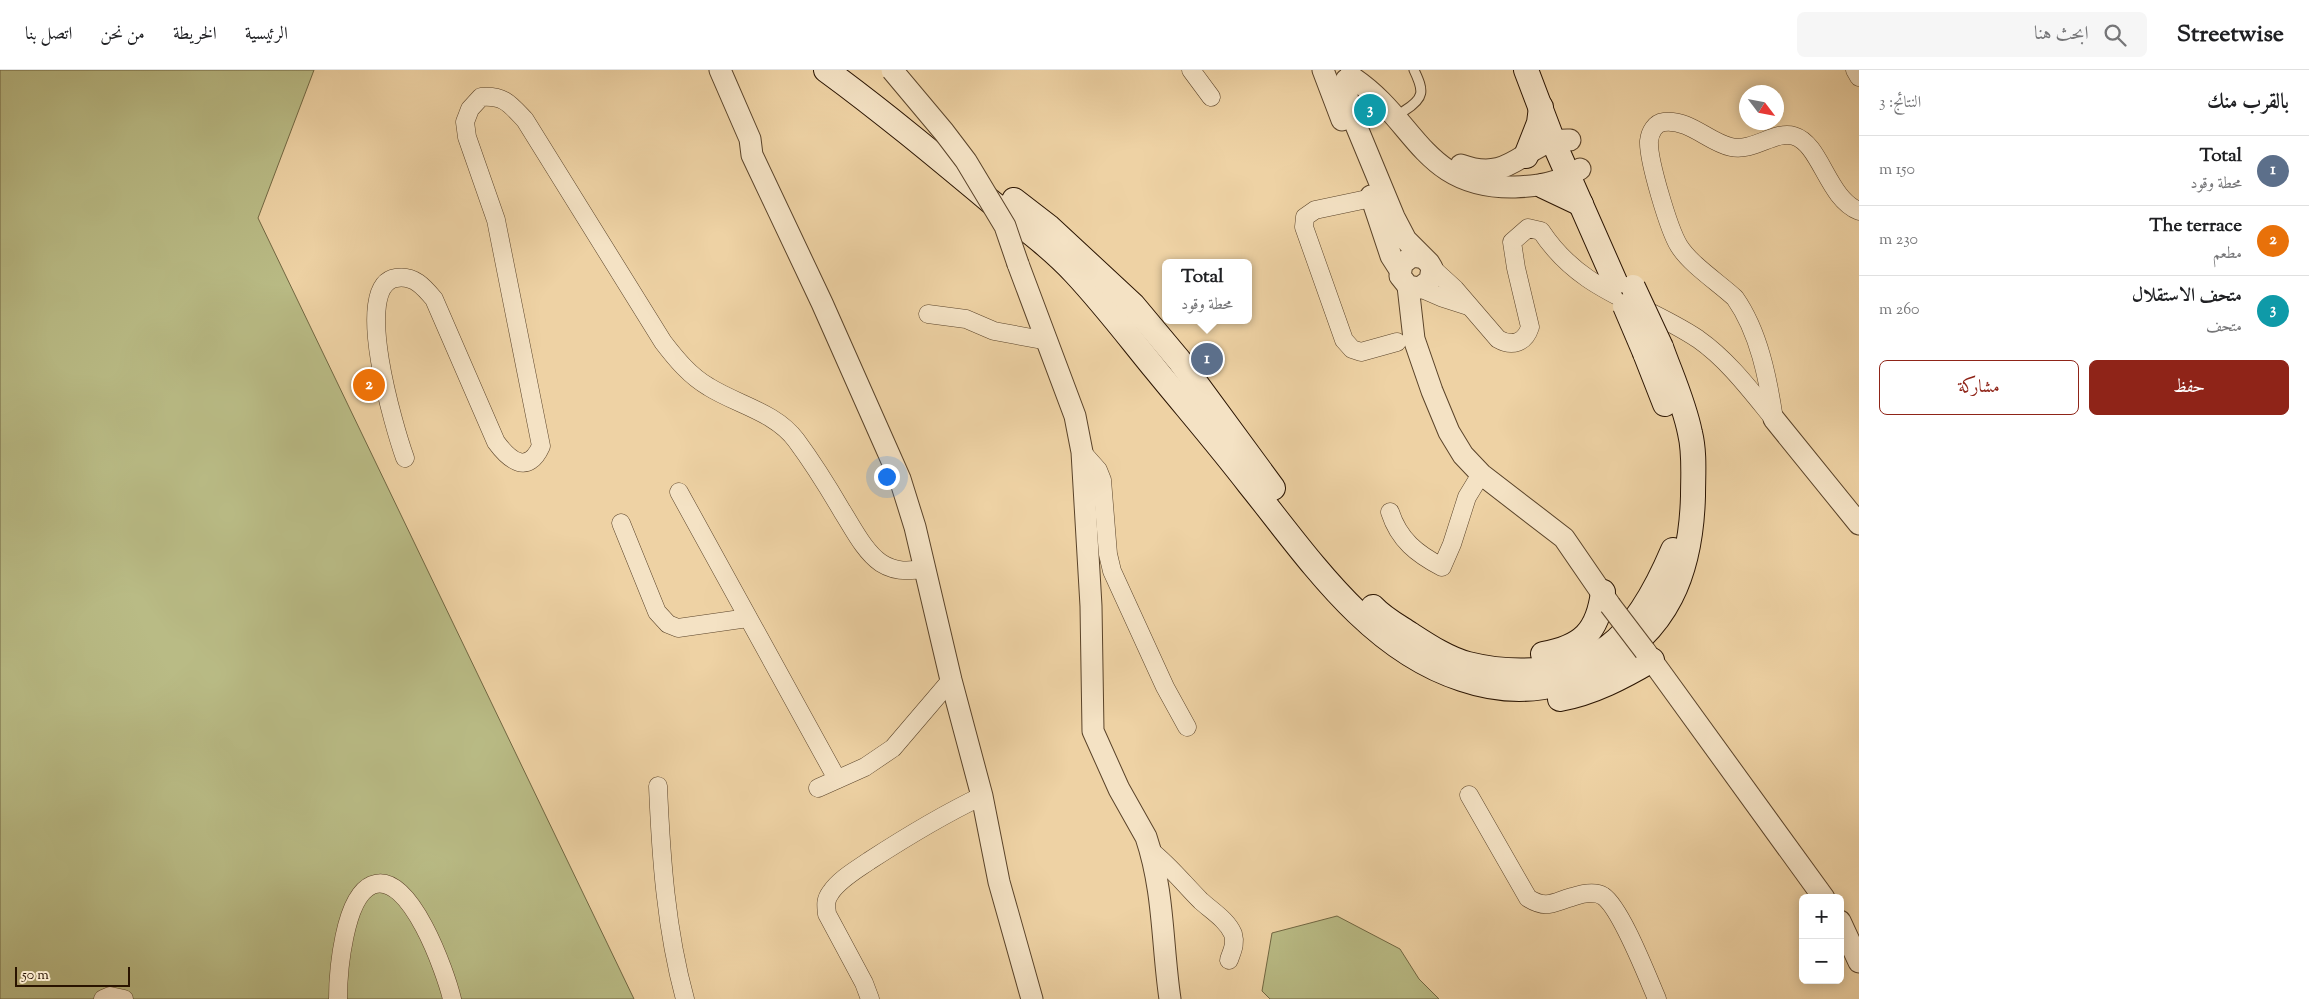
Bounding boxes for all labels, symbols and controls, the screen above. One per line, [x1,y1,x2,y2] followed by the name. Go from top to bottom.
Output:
[1797,12,2147,57] search box
[2177,18,2284,52] text: Streetwise
[2034,21,2089,48] text: ابحث هنا
[2101,21,2129,49] icon: search
[25,22,72,48] text: اتصل بنا
[100,22,145,48] text: من نحن
[173,22,217,48] text: الخريطة
[245,22,288,48] text: الرئيسية
[1739,85,1784,130] north arrow
[2207,88,2289,118] text: بالقرب منك
[1354,91,1386,129] pin: 3
[1879,92,1921,115] text: النتائج: 3
[2199,143,2242,170] text: Total
[1879,159,1915,182] text: 150 m
[2270,159,2276,182] text: 1
[2190,173,2242,196] text: محطة وقود
[2149,213,2242,240] text: The terrace
[1879,229,1918,252] text: 230 m
[2269,229,2277,252] text: 2
[2213,243,2242,266] text: مطعم
[1162,259,1252,324] popup
[1181,264,1224,291] text: Total
[2132,283,2242,310] text: متحف الاستقلال
[1181,294,1233,317] text: محطة وقود
[1879,299,1920,322] text: 260 m
[2270,299,2276,322] text: 3
[2206,316,2242,339] text: متحف
[1191,340,1223,378] pin: 1
[1879,360,2079,415] button: مشاركة
[2089,360,2289,415] button: حفظ
[353,366,385,404] pin: 2
[874,464,900,490] your location
[1799,894,1844,984] map controls
[1799,894,1844,939] button: +
[1799,939,1844,984] button: −
[15,964,130,987] scale bar
[22,966,49,986] text: 50 m

